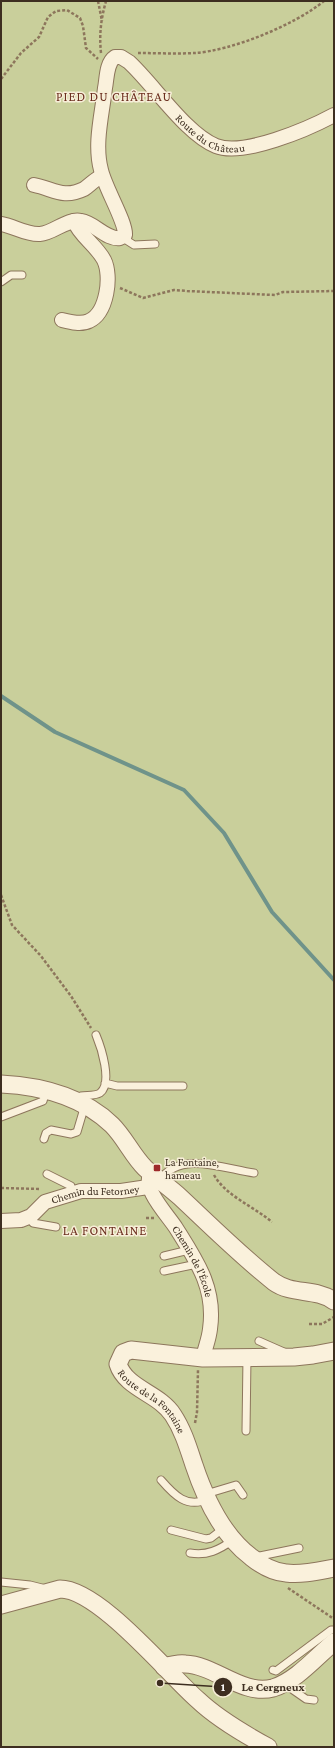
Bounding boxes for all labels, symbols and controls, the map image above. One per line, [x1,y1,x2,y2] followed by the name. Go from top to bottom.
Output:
[56,89,172,104] district label: PIED DU CHÂTEAU
[173,112,246,155] street label: Route du Château
[165,1156,219,1181] place label: La Fontaine, hameau
[152,1163,162,1173] marker: La Fontaine, hameau
[50,1182,141,1206] street label: Chemin du Fetorney
[63,1223,147,1238] district label: LA FONTAINE
[170,1223,215,1298] street label: Chemin de l'École
[116,1367,188,1435] street label: Route de la Fontaine
[213,1675,313,1699] callout: Le Cergneux
[221,1680,226,1694] text: 1
[241,1680,306,1694] text: Le Cergneux

